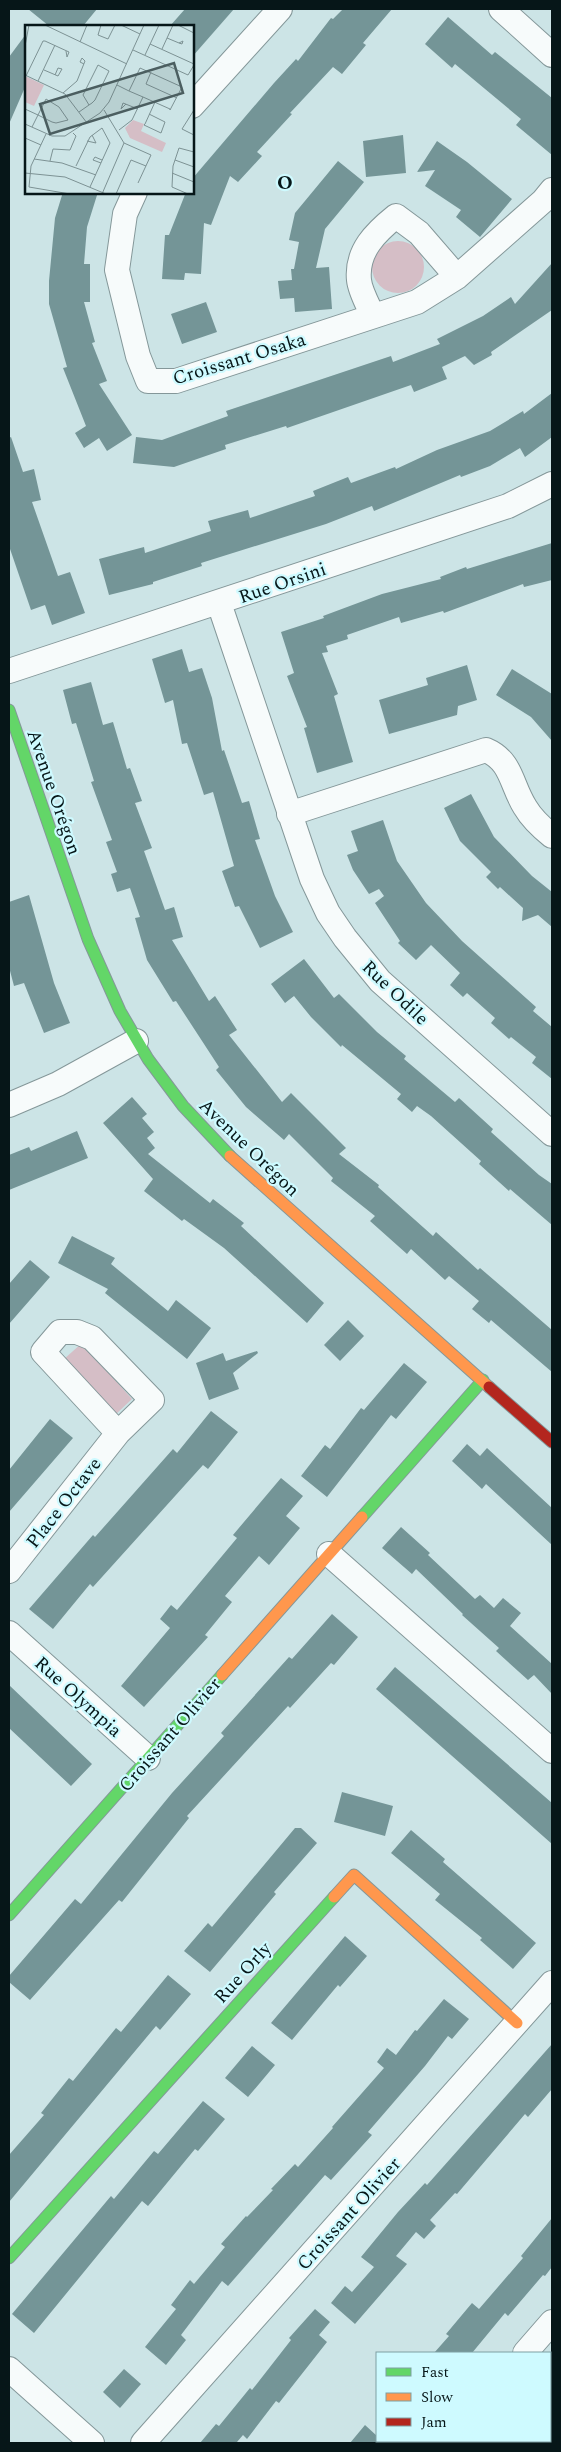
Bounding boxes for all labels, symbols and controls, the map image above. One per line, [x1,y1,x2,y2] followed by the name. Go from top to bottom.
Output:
[25,25,194,194] inset map
[277,168,293,198] district label: O
[169,325,310,393] street label: Croissant Osaka
[235,555,330,612] street label: Rue Orsini
[19,726,89,859] street label: Avenue Orégon
[355,954,435,1033] street label: Rue Odile
[192,1092,306,1204] street label: Avenue Orégon
[19,1451,109,1555] street label: Place Octave
[28,1650,129,1745] street label: Rue Olympia
[112,1671,229,1799] street label: Croissant Olivier
[207,1935,279,2010] street label: Rue Orly
[290,2150,408,2277] street label: Croissant Olivier
[376,2352,551,2442] legend
[421,2361,449,2384] text: Fast
[421,2386,453,2409] text: Slow
[421,2411,447,2434] text: Jam

